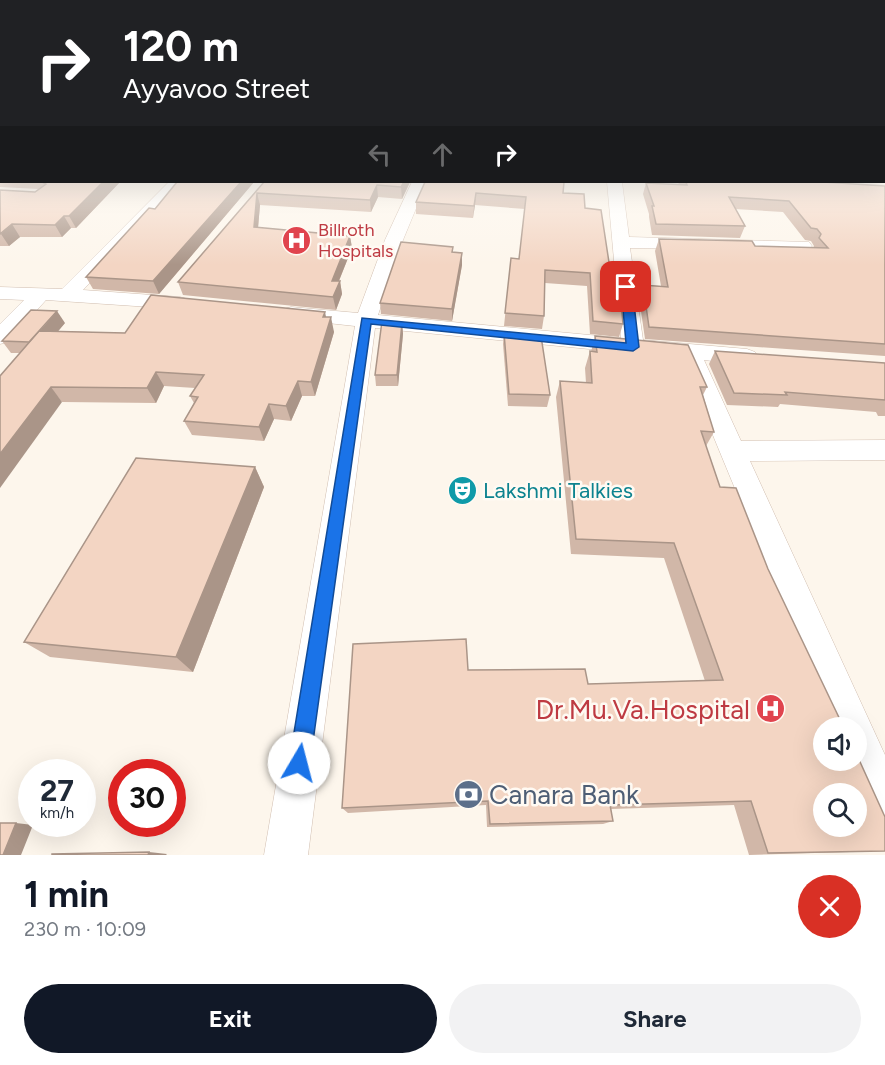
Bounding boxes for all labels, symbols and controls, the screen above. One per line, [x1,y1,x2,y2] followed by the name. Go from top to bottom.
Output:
[123,21,239,72] text: 120 m
[24,24,102,102] icon: right
[123,72,310,105] text: Ayyavoo Street
[363,138,396,171] icon: left
[426,138,459,171] icon: ahead
[489,138,522,171] icon: right
[318,219,393,262] place label: Billroth Hospitals
[281,224,313,256] hospital icon: Billroth Hospitals
[600,261,651,312] pin
[609,270,642,303] icon: arrive
[446,474,478,506] theatre icon: Lakshmi Talkies
[483,477,633,504] place label: Lakshmi Talkies
[536,693,750,726] place label: Dr.Mu.Va.Hospital
[755,693,787,725] hospital icon: Dr.Mu.Va.Hospital
[813,717,867,837] map controls
[813,717,867,771] button: sound
[267,731,331,795] position arrow
[108,759,186,837] speed limit sign: 30
[40,772,74,809] text: 27
[452,778,484,810] bank icon: Canara Bank
[489,778,640,811] place label: Canara Bank
[813,783,867,837] button: search
[40,804,74,822] text: km/h
[24,873,109,916] text: 1 min
[798,875,861,938] button: close
[24,917,146,941] text: 230 m · 10:09
[24,984,437,1053] button: Exit
[449,984,861,1053] button: Share

